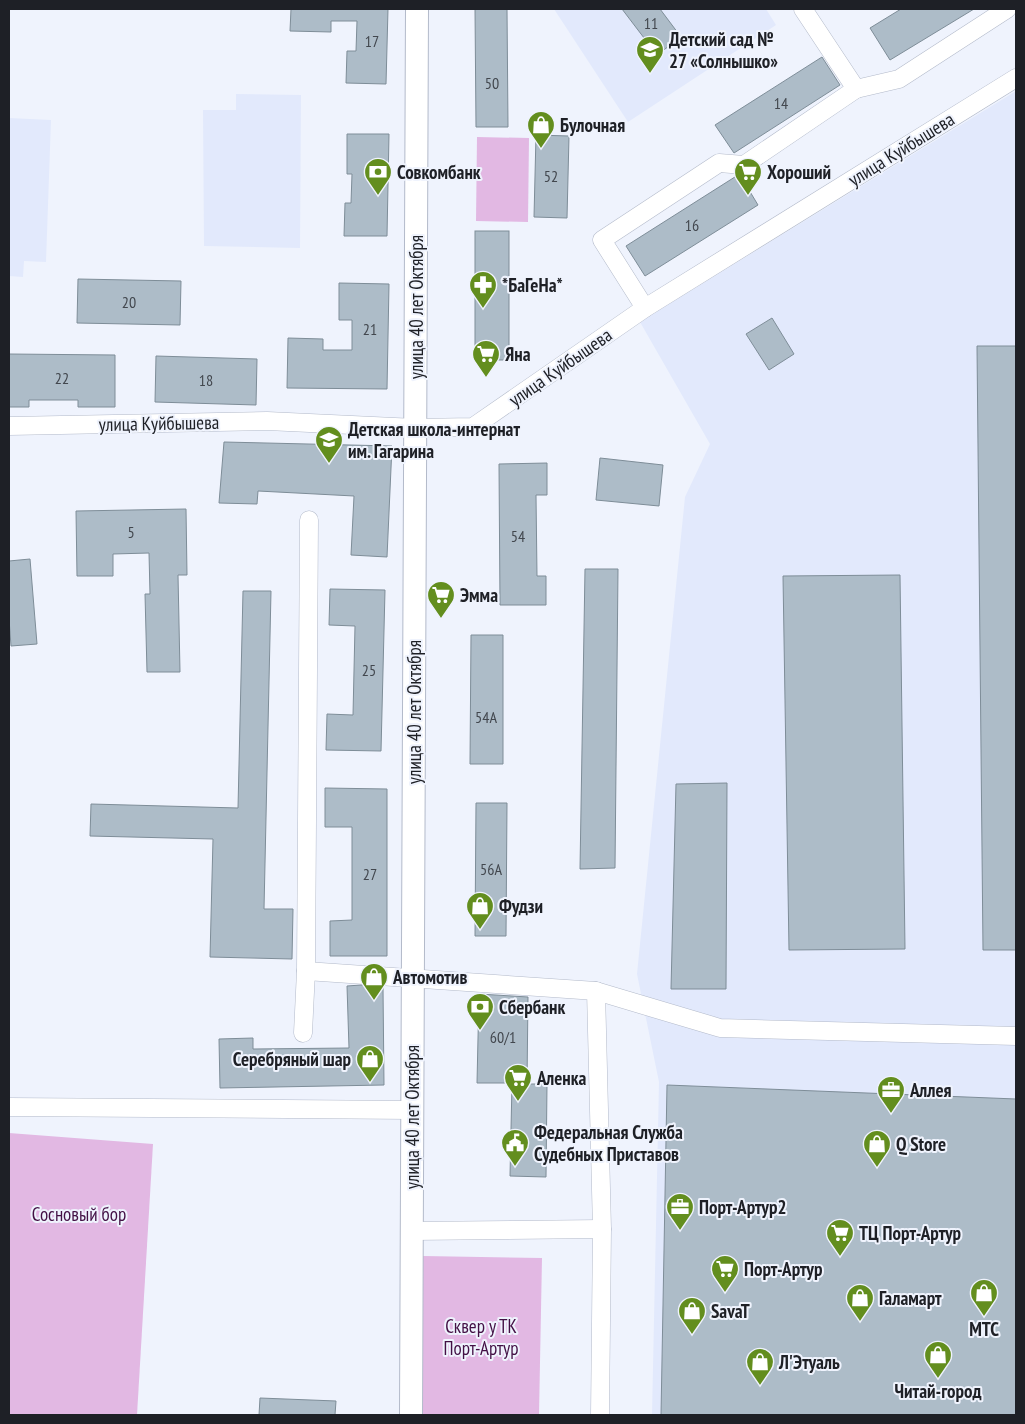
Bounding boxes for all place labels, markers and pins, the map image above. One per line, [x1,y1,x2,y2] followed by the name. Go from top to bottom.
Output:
[669,27,778,73] place label: Детский сад № 27 «Солнышко»
[635,35,665,74] school or university icon: Детский сад № 27 «Солнышко»
[526,110,556,149] shop icon: Булочная
[560,113,625,137] place label: Булочная
[363,157,393,196] bank icon: Совкомбанк
[733,157,763,196] supermarket icon: Хороший
[397,160,481,184] place label: Совкомбанк
[767,160,831,184] place label: Хороший
[468,270,498,309] pharmacy icon: *БаГеНа*
[502,273,563,297] place label: *БаГеНа*
[471,339,501,378] supermarket icon: Яна
[505,342,531,366] place label: Яна
[348,417,520,463] place label: Детская школа-интернат им. Гагарина
[314,425,344,464] school or university icon: Детская школа-интернат им. Гагарина
[426,580,456,619] supermarket icon: Эмма
[460,583,498,607] place label: Эмма
[465,891,495,930] shop icon: Фудзи
[499,894,543,918] place label: Фудзи
[359,962,389,1001] shop icon: Автомотив
[392,965,467,989] place label: Автомотив
[465,992,495,1031] bank icon: Сбербанк
[499,995,566,1019] place label: Сбербанк
[355,1044,385,1083] shop icon: Серебряный шар
[233,1047,352,1071] place label: Серебряный шар
[503,1063,533,1102] supermarket icon: Аленка
[536,1066,587,1090] place label: Аленка
[876,1075,906,1114] office icon: Аллея
[909,1078,952,1102] place label: Аллея
[534,1120,683,1166] place label: Федеральная Служба Судебных Приставов
[500,1128,530,1167] public building icon: Федеральная Служба Судебных Приставов
[862,1129,892,1168] shop icon: Q Store
[896,1132,946,1156] place label: Q Store
[665,1192,695,1231] office icon: Порт-Артур2
[699,1195,786,1219] place label: Порт-Артур2
[825,1218,855,1257] supermarket icon: ТЦ Порт-Артур
[859,1221,961,1245] place label: ТЦ Порт-Артур
[710,1254,740,1293] supermarket icon: Порт-Артур
[744,1257,823,1281] place label: Порт-Артур
[969,1278,999,1317] shop icon: МТС
[845,1283,875,1322] shop icon: Галамарт
[879,1286,942,1310] place label: Галамарт
[677,1296,707,1335] shop icon: SavaT
[711,1299,750,1323] place label: SavaT
[969,1317,999,1341] place label: МТС
[923,1340,953,1379] shop icon: Читай-город
[745,1347,775,1386] shop icon: Л'Этуаль
[778,1350,840,1374] place label: Л'Этуаль
[895,1379,981,1403] place label: Читай-город

